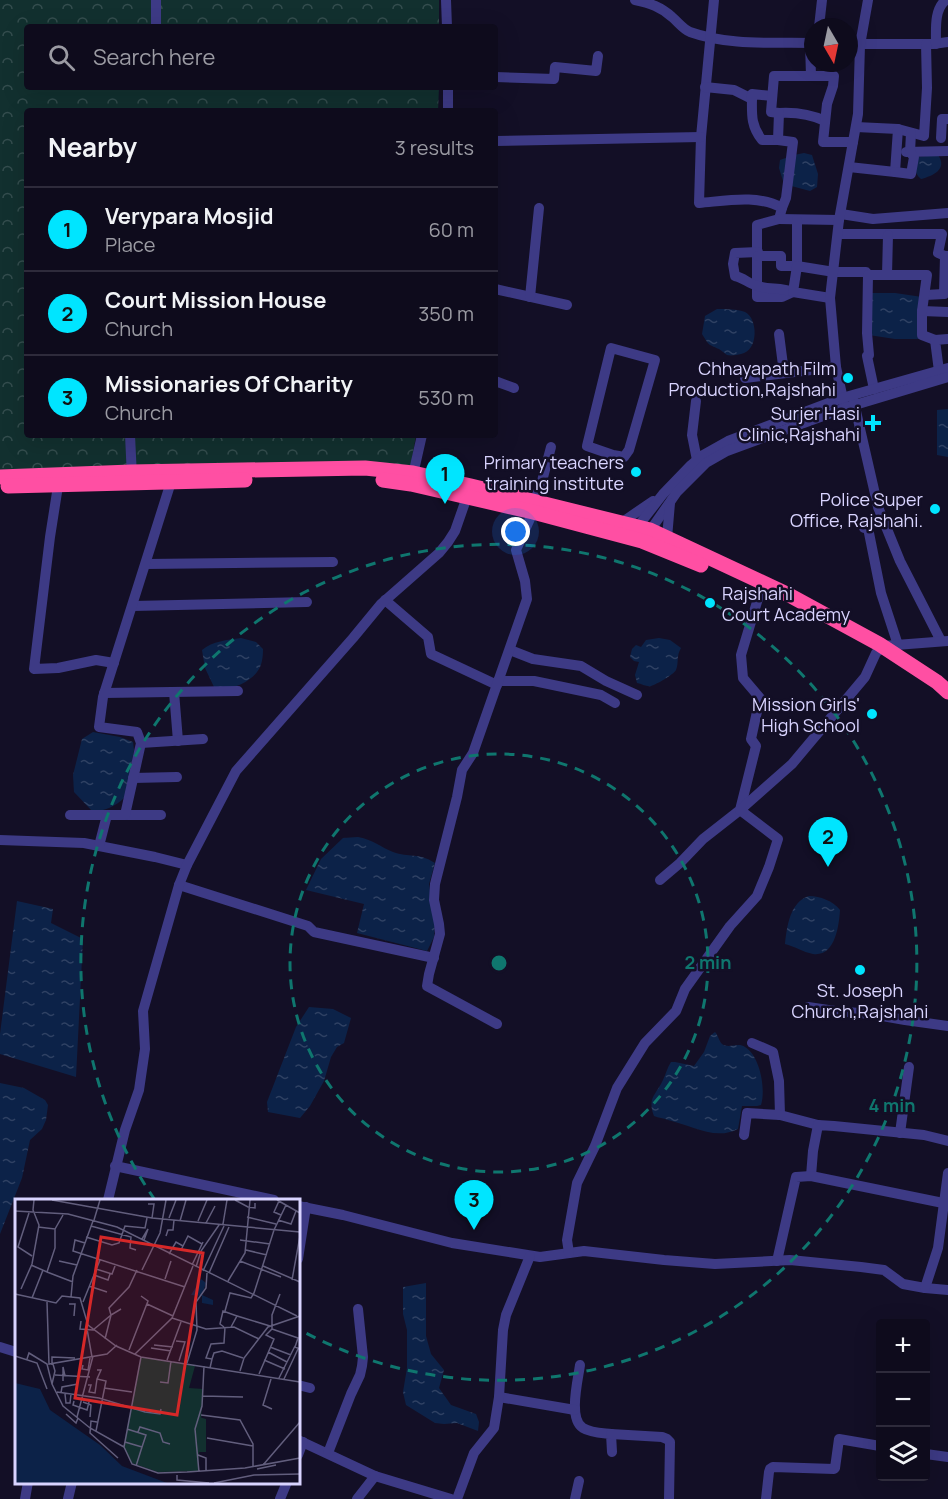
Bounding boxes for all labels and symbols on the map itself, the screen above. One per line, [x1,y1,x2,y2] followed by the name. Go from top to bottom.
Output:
[804,18,858,72] north arrow
[668,356,836,401] place label: Chhayapath Film Production,Rajshahi
[841,371,855,385] marker: Chhayapath Film Production,Rajshahi
[739,401,860,446] place label: Surjer Hasi Clinic,Rajshahi
[864,414,882,432] marker: Surjer Hasi Clinic,Rajshahi
[484,450,624,495] place label: Primary teachers training institute
[426,454,464,504] pin: 1
[629,465,643,479] marker: Primary teachers training institute
[790,487,924,532] place label: Police Super Office, Rajshahi.
[928,502,942,516] marker: Police Super Office, Rajshahi.
[501,517,530,546] your location
[722,581,851,626] place label: Rajshahi Court Academy
[703,596,717,610] marker: Rajshahi Court Academy
[752,692,860,737] place label: Mission Girls' High School
[865,707,879,721] marker: Mission Girls' High School
[808,818,848,867] pin: 2
[685,950,731,974] text: 2 min
[489,953,509,973] centre of rings
[853,963,867,977] marker: St. Joseph Church,Rajshahi
[792,978,928,1023] place label: St. Joseph Church,Rajshahi
[868,1093,916,1117] text: 4 min
[454,1180,494,1230] pin: 3
[15,1199,300,1484] inset map

